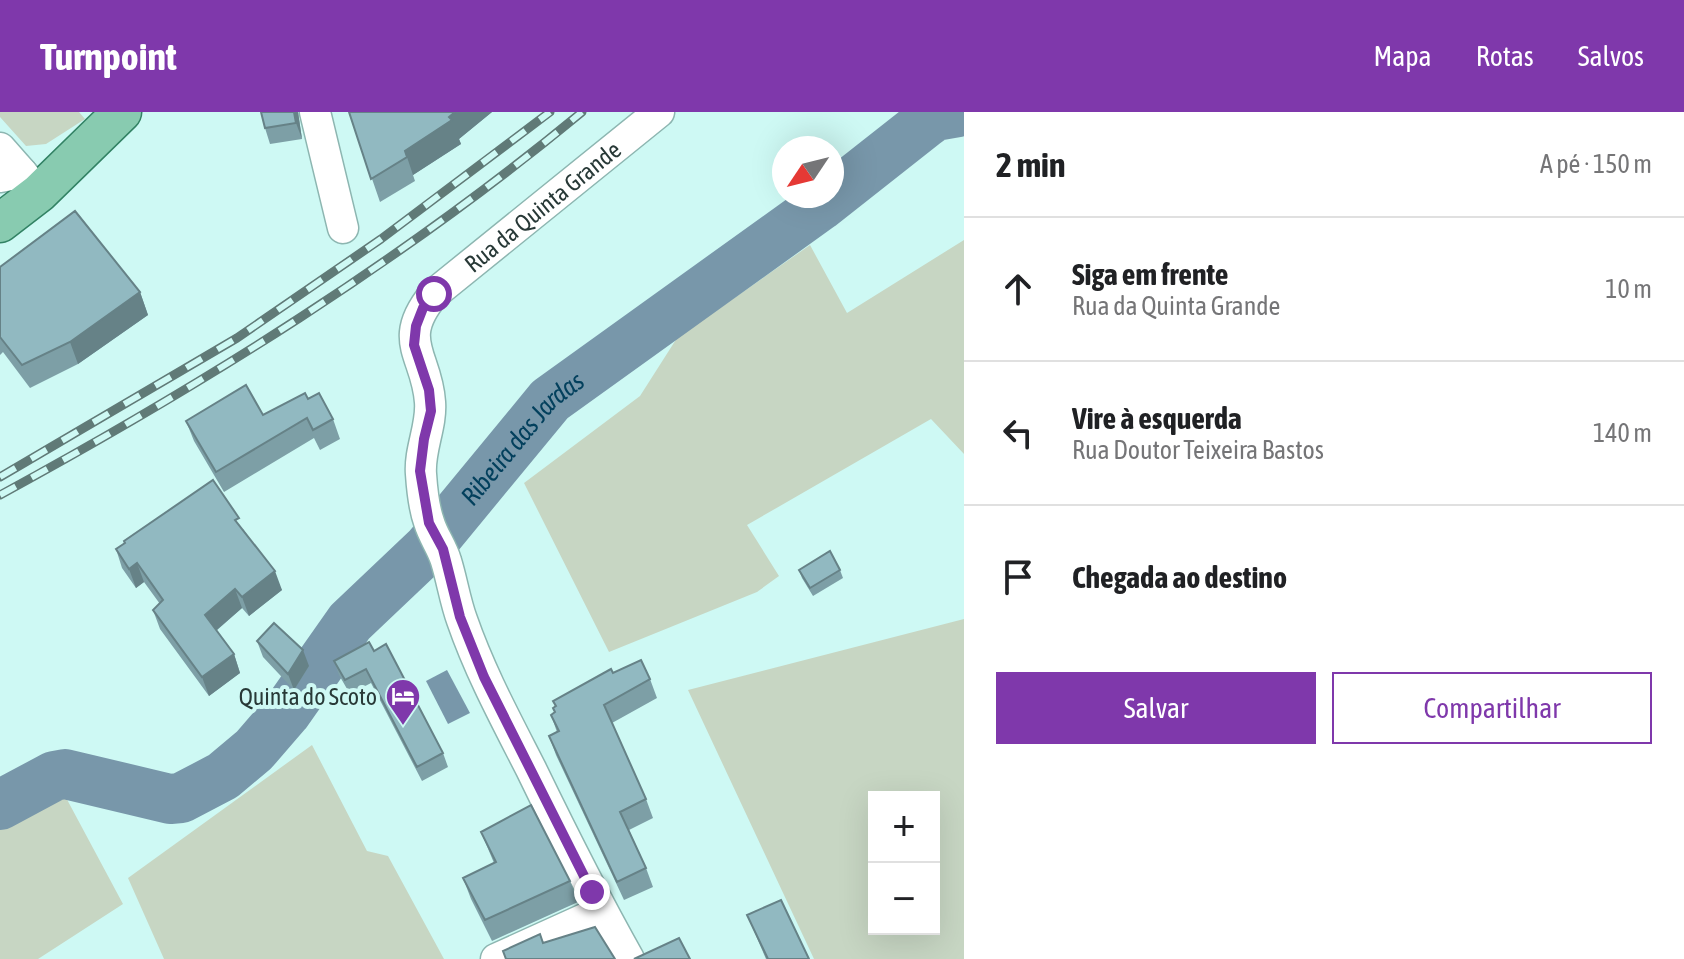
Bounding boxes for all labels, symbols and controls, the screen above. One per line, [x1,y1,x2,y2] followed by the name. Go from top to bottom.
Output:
[40,35,177,78] text: Turnpoint
[1374,40,1432,72] text: Mapa
[1476,40,1534,72] text: Rotas
[1578,40,1644,72] text: Salvos
[459,135,626,277] street label: Rua da Quinta Grande
[772,136,844,208] north arrow
[996,145,1065,184] text: 2 min
[1540,149,1652,179] text: A pé · 150 m
[1072,257,1228,291] text: Siga em frente
[996,267,1040,311] icon: ahead
[1605,274,1652,304] text: 10 m
[416,276,452,312] route start
[1072,291,1280,321] text: Rua da Quinta Grande
[455,366,590,511] water label: Ribeira das Jardas
[1072,401,1242,435] text: Vire à esquerda
[996,411,1040,455] icon: left
[1593,418,1652,448] text: 140 m
[1072,435,1324,465] text: Rua Doutor Teixeira Bastos
[996,555,1040,599] icon: arrive
[1072,560,1287,594] text: Chegada ao destino
[996,672,1316,744] button: Salvar
[1332,672,1652,744] button: Compartilhar
[384,677,422,727] hotel icon: Quinta do Scoto
[239,683,377,710] place label: Quinta do Scoto
[868,791,940,935] map controls
[868,791,940,863] button: +
[868,863,940,935] button: −
[574,874,610,910] route end

